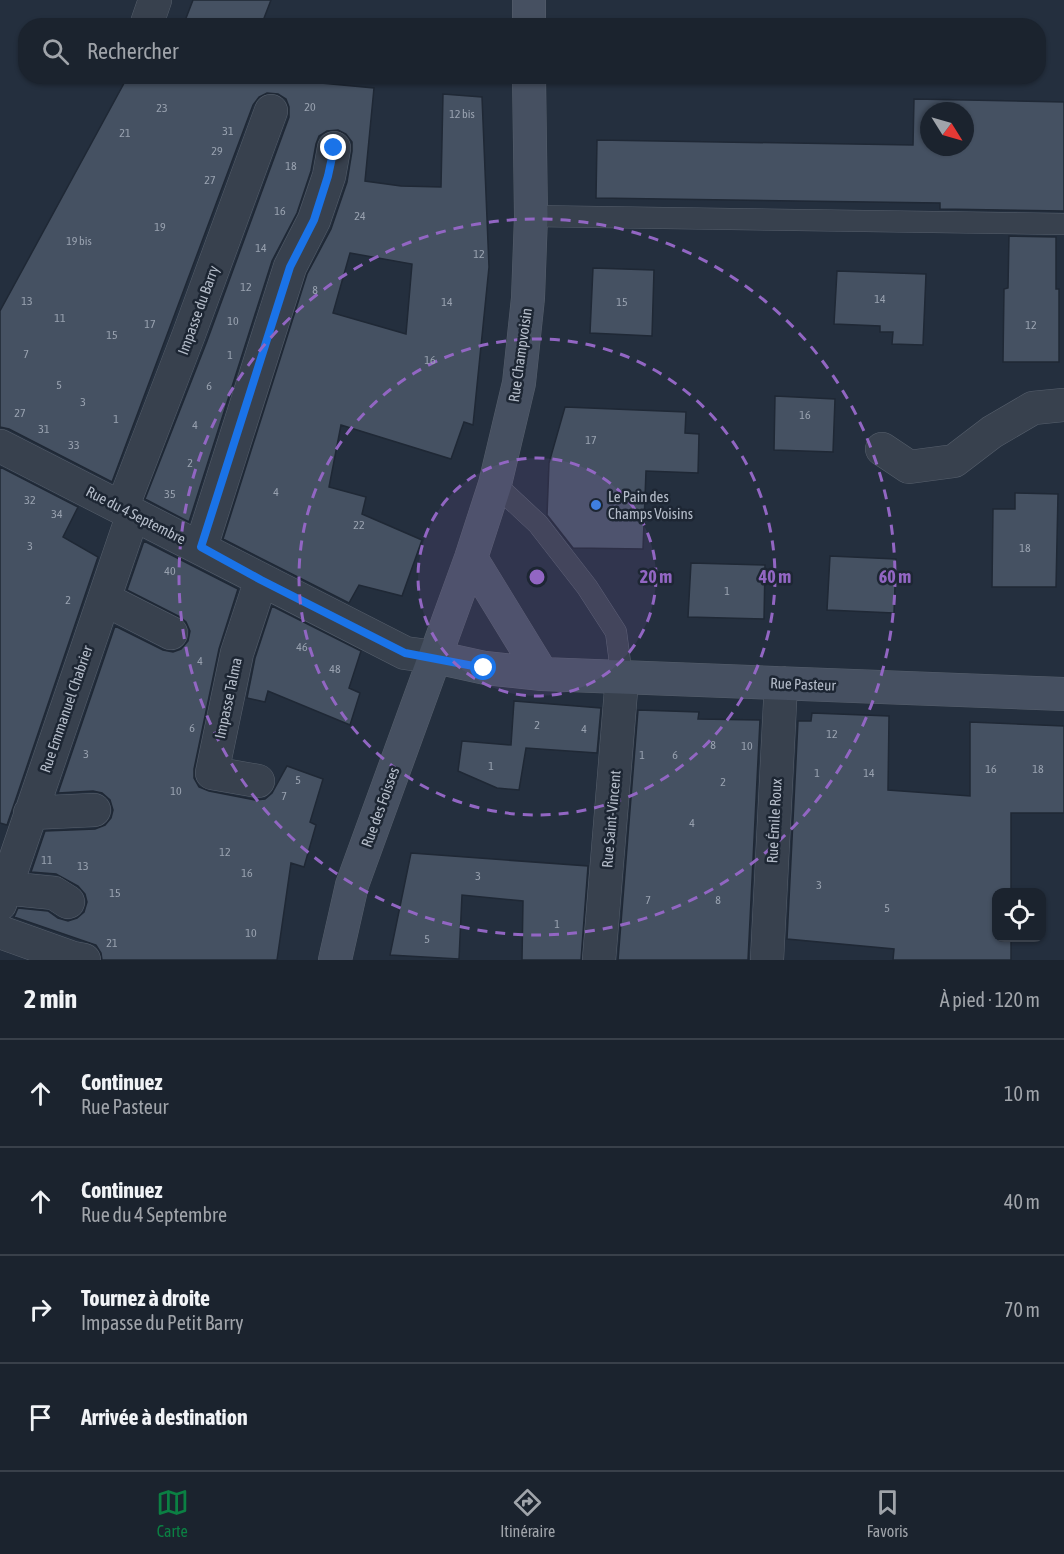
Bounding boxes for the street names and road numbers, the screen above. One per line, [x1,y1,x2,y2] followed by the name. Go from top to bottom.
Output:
[174,263,222,357] street label: Impasse du Barry
[505,307,535,403] street label: Rue Champvoisin
[83,483,189,548] street label: Rue du 4 Septembre
[36,643,96,775] street label: Rue Emmanuel Chabrier
[211,656,245,740] street label: Impasse Talma
[770,674,837,694] street label: Rue Pasteur
[358,765,402,849] street label: Rue des Foisses
[598,770,624,868] street label: Rue Saint-Vincent
[763,778,785,864] street label: Rue Émile Roux

